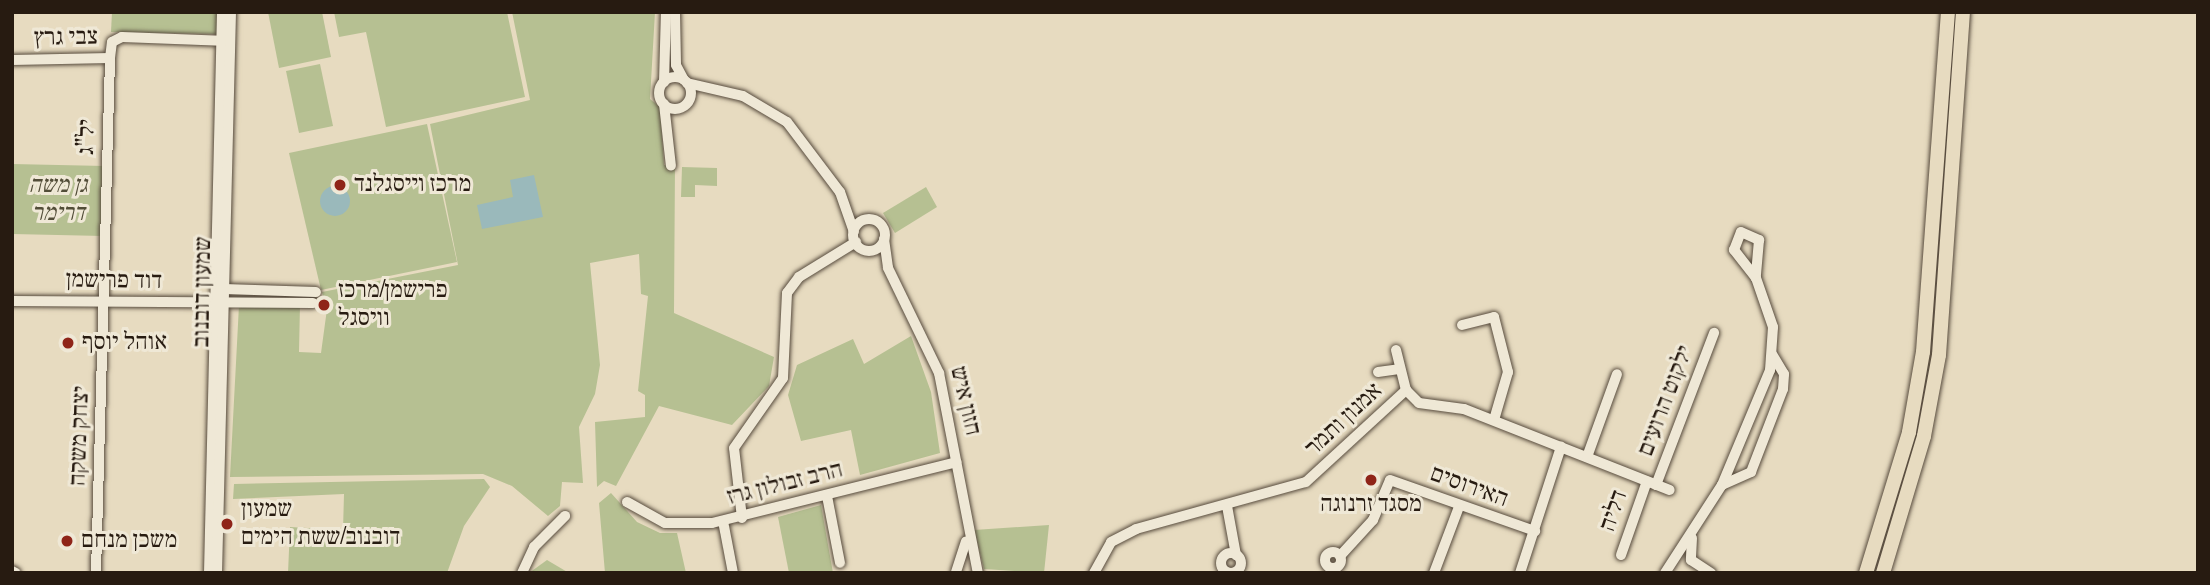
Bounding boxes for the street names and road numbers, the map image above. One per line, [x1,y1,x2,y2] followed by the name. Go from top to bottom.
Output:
[34,23,98,53] street label: צבי גרץ
[72,119,102,155] street label: יל"ג
[188,236,218,348] street label: שמעון דובנוב
[66,266,162,296] street label: דוד פרישמן
[1632,342,1700,460] street label: ילקוט הרועים
[943,364,987,438] street label: חזון איש
[1299,377,1389,463] street label: אמנון ותמר
[64,385,96,487] street label: יצחק משקה
[724,456,846,512] street label: הרב זבולון גרז
[1426,460,1512,514] street label: האירוסים
[1594,487,1634,535] street label: דליה

